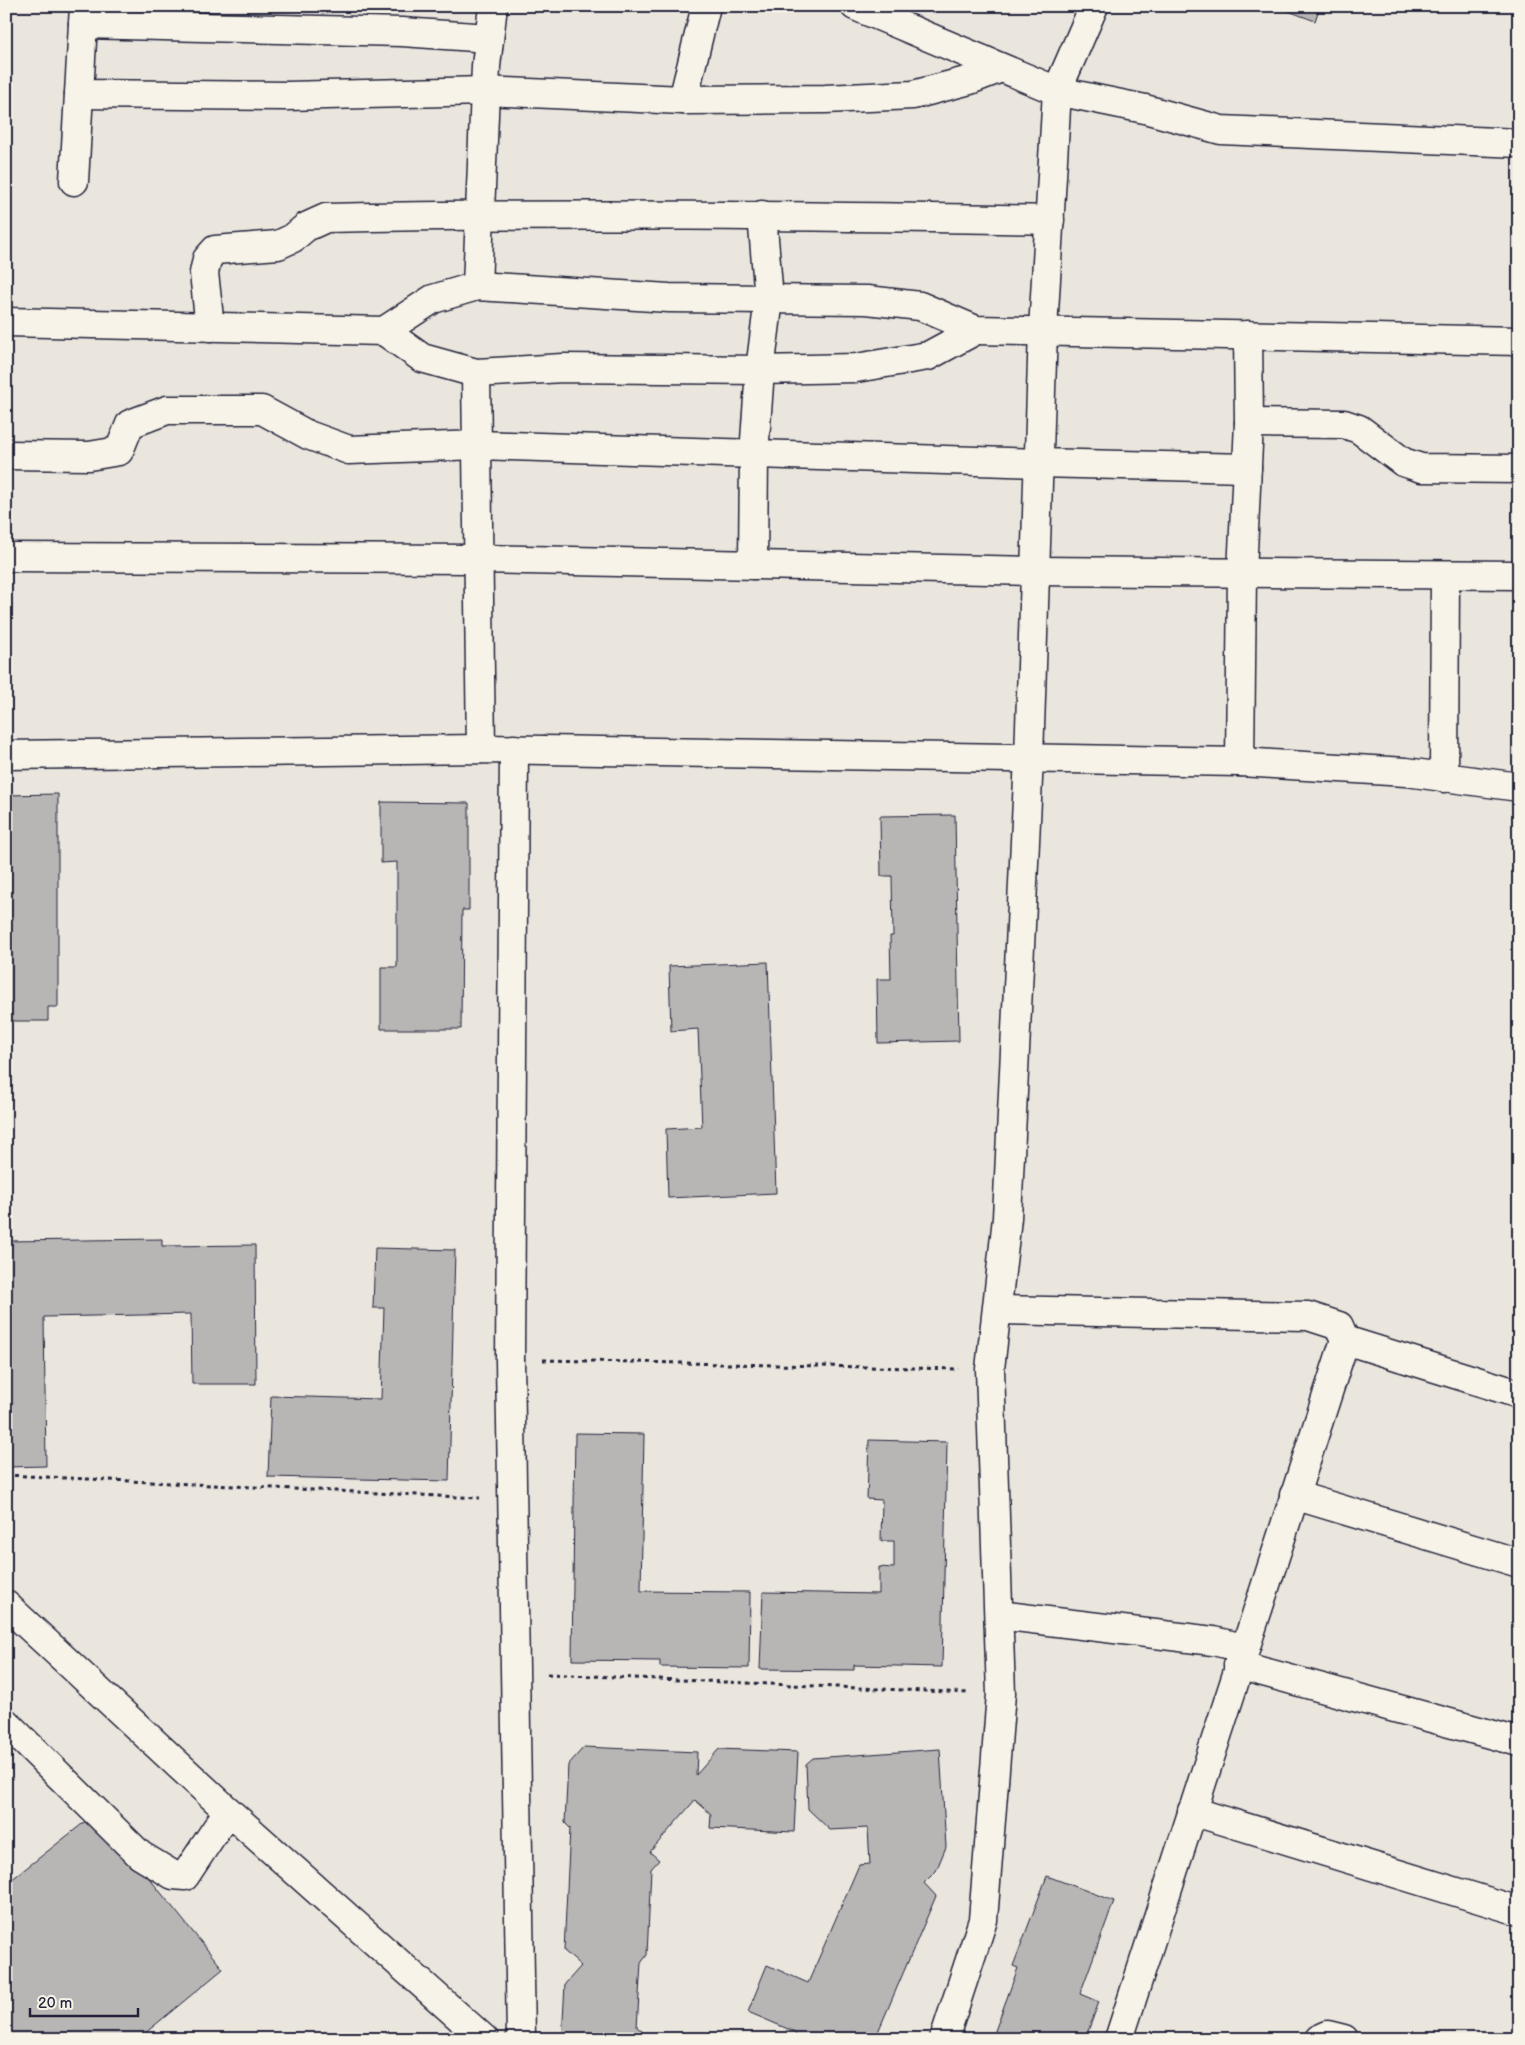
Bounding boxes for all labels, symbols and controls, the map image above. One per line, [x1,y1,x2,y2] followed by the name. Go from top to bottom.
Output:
[30,1985,138,2017] scale bar
[38,1994,72,2013] text: 20 m

